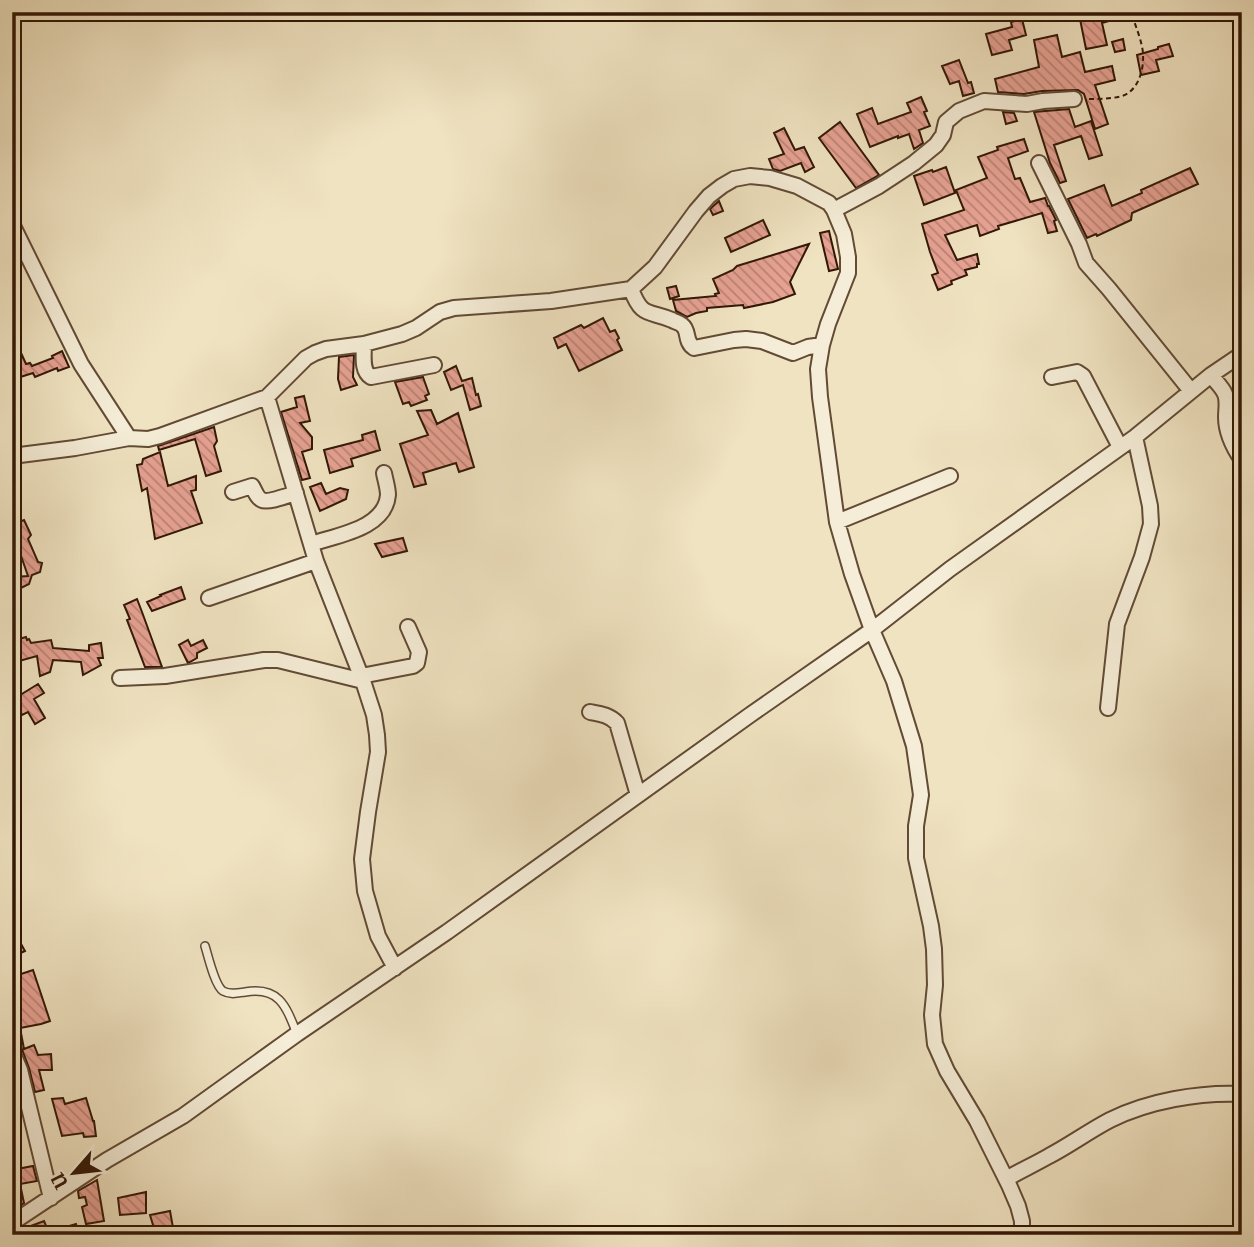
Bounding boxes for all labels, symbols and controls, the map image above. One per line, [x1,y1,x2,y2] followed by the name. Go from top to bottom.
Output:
[38,1138,108,1208] north arrow
[47,1169,74,1193] text: U

